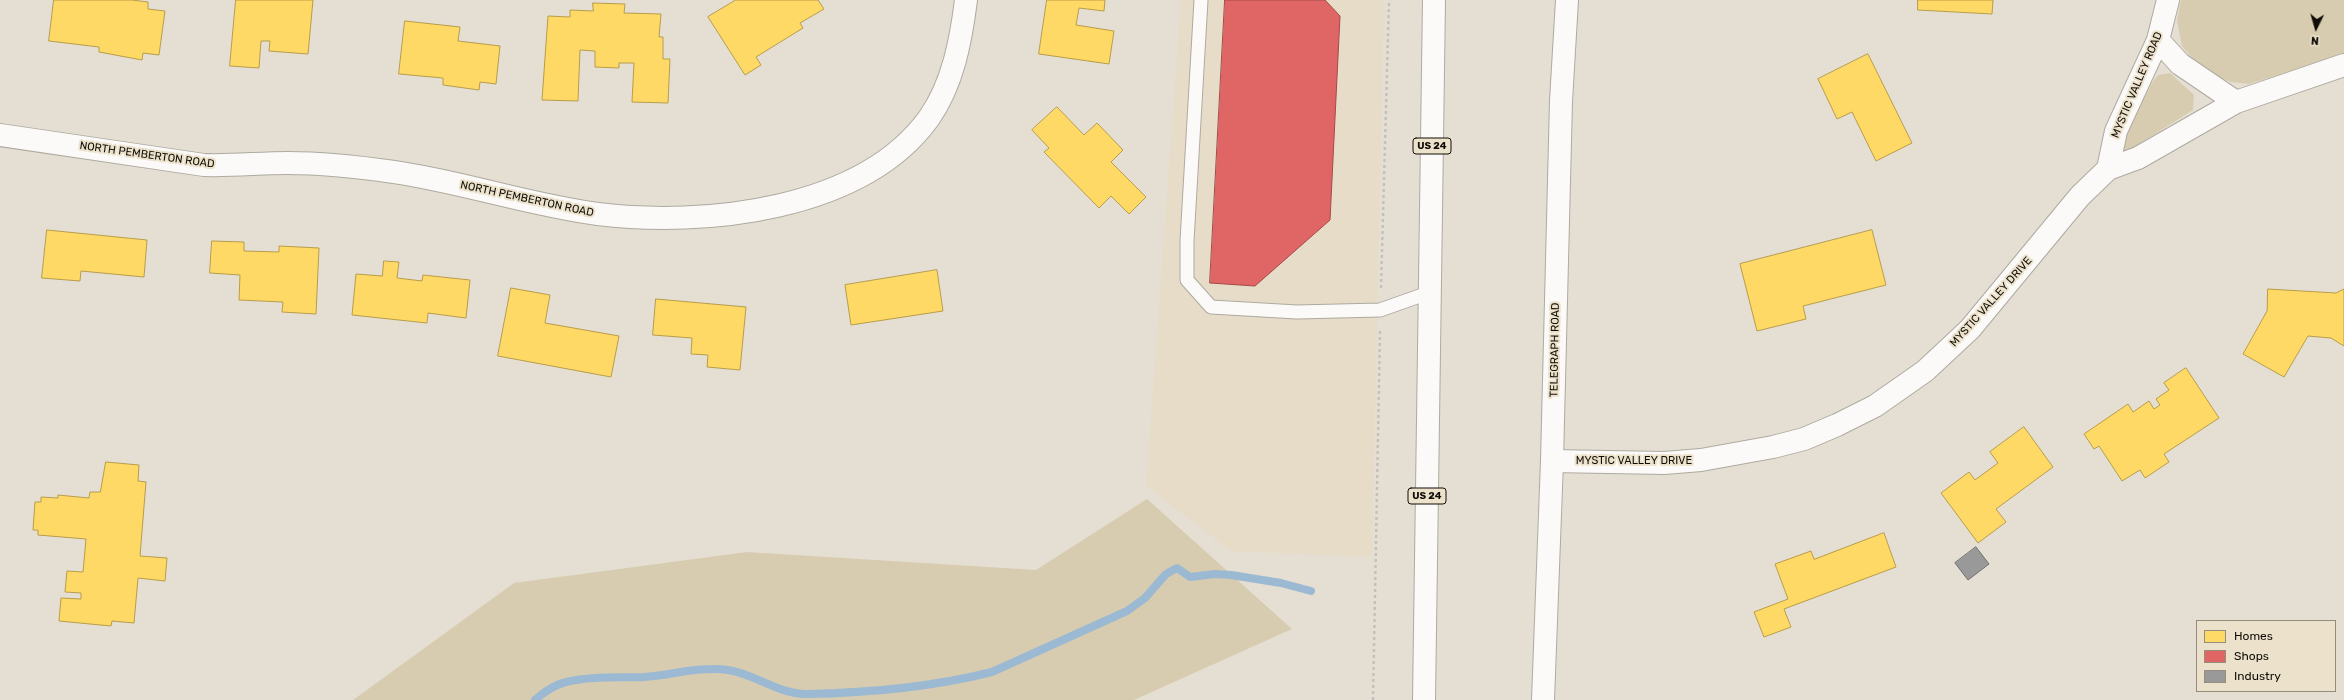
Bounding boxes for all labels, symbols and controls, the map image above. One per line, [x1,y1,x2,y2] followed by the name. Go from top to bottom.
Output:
[2296,8,2336,48] north arrow
[2109,30,2165,140] street label: MYSTIC VALLEY ROAD
[2310,34,2319,47] text: N
[1413,138,1451,154] road number: US 24
[79,139,215,171] street label: NORTH PEMBERTON ROAD
[459,178,595,220] street label: NORTH PEMBERTON ROAD
[1947,254,2035,350] street label: MYSTIC VALLEY DRIVE
[1548,302,1562,398] street label: TELEGRAPH ROAD
[1576,454,1692,468] street label: MYSTIC VALLEY DRIVE
[1408,488,1446,504] road number: US 24
[2196,620,2336,692] legend
[2234,629,2273,643] text: Homes
[2234,649,2269,663] text: Shops
[2234,669,2281,683] text: Industry

